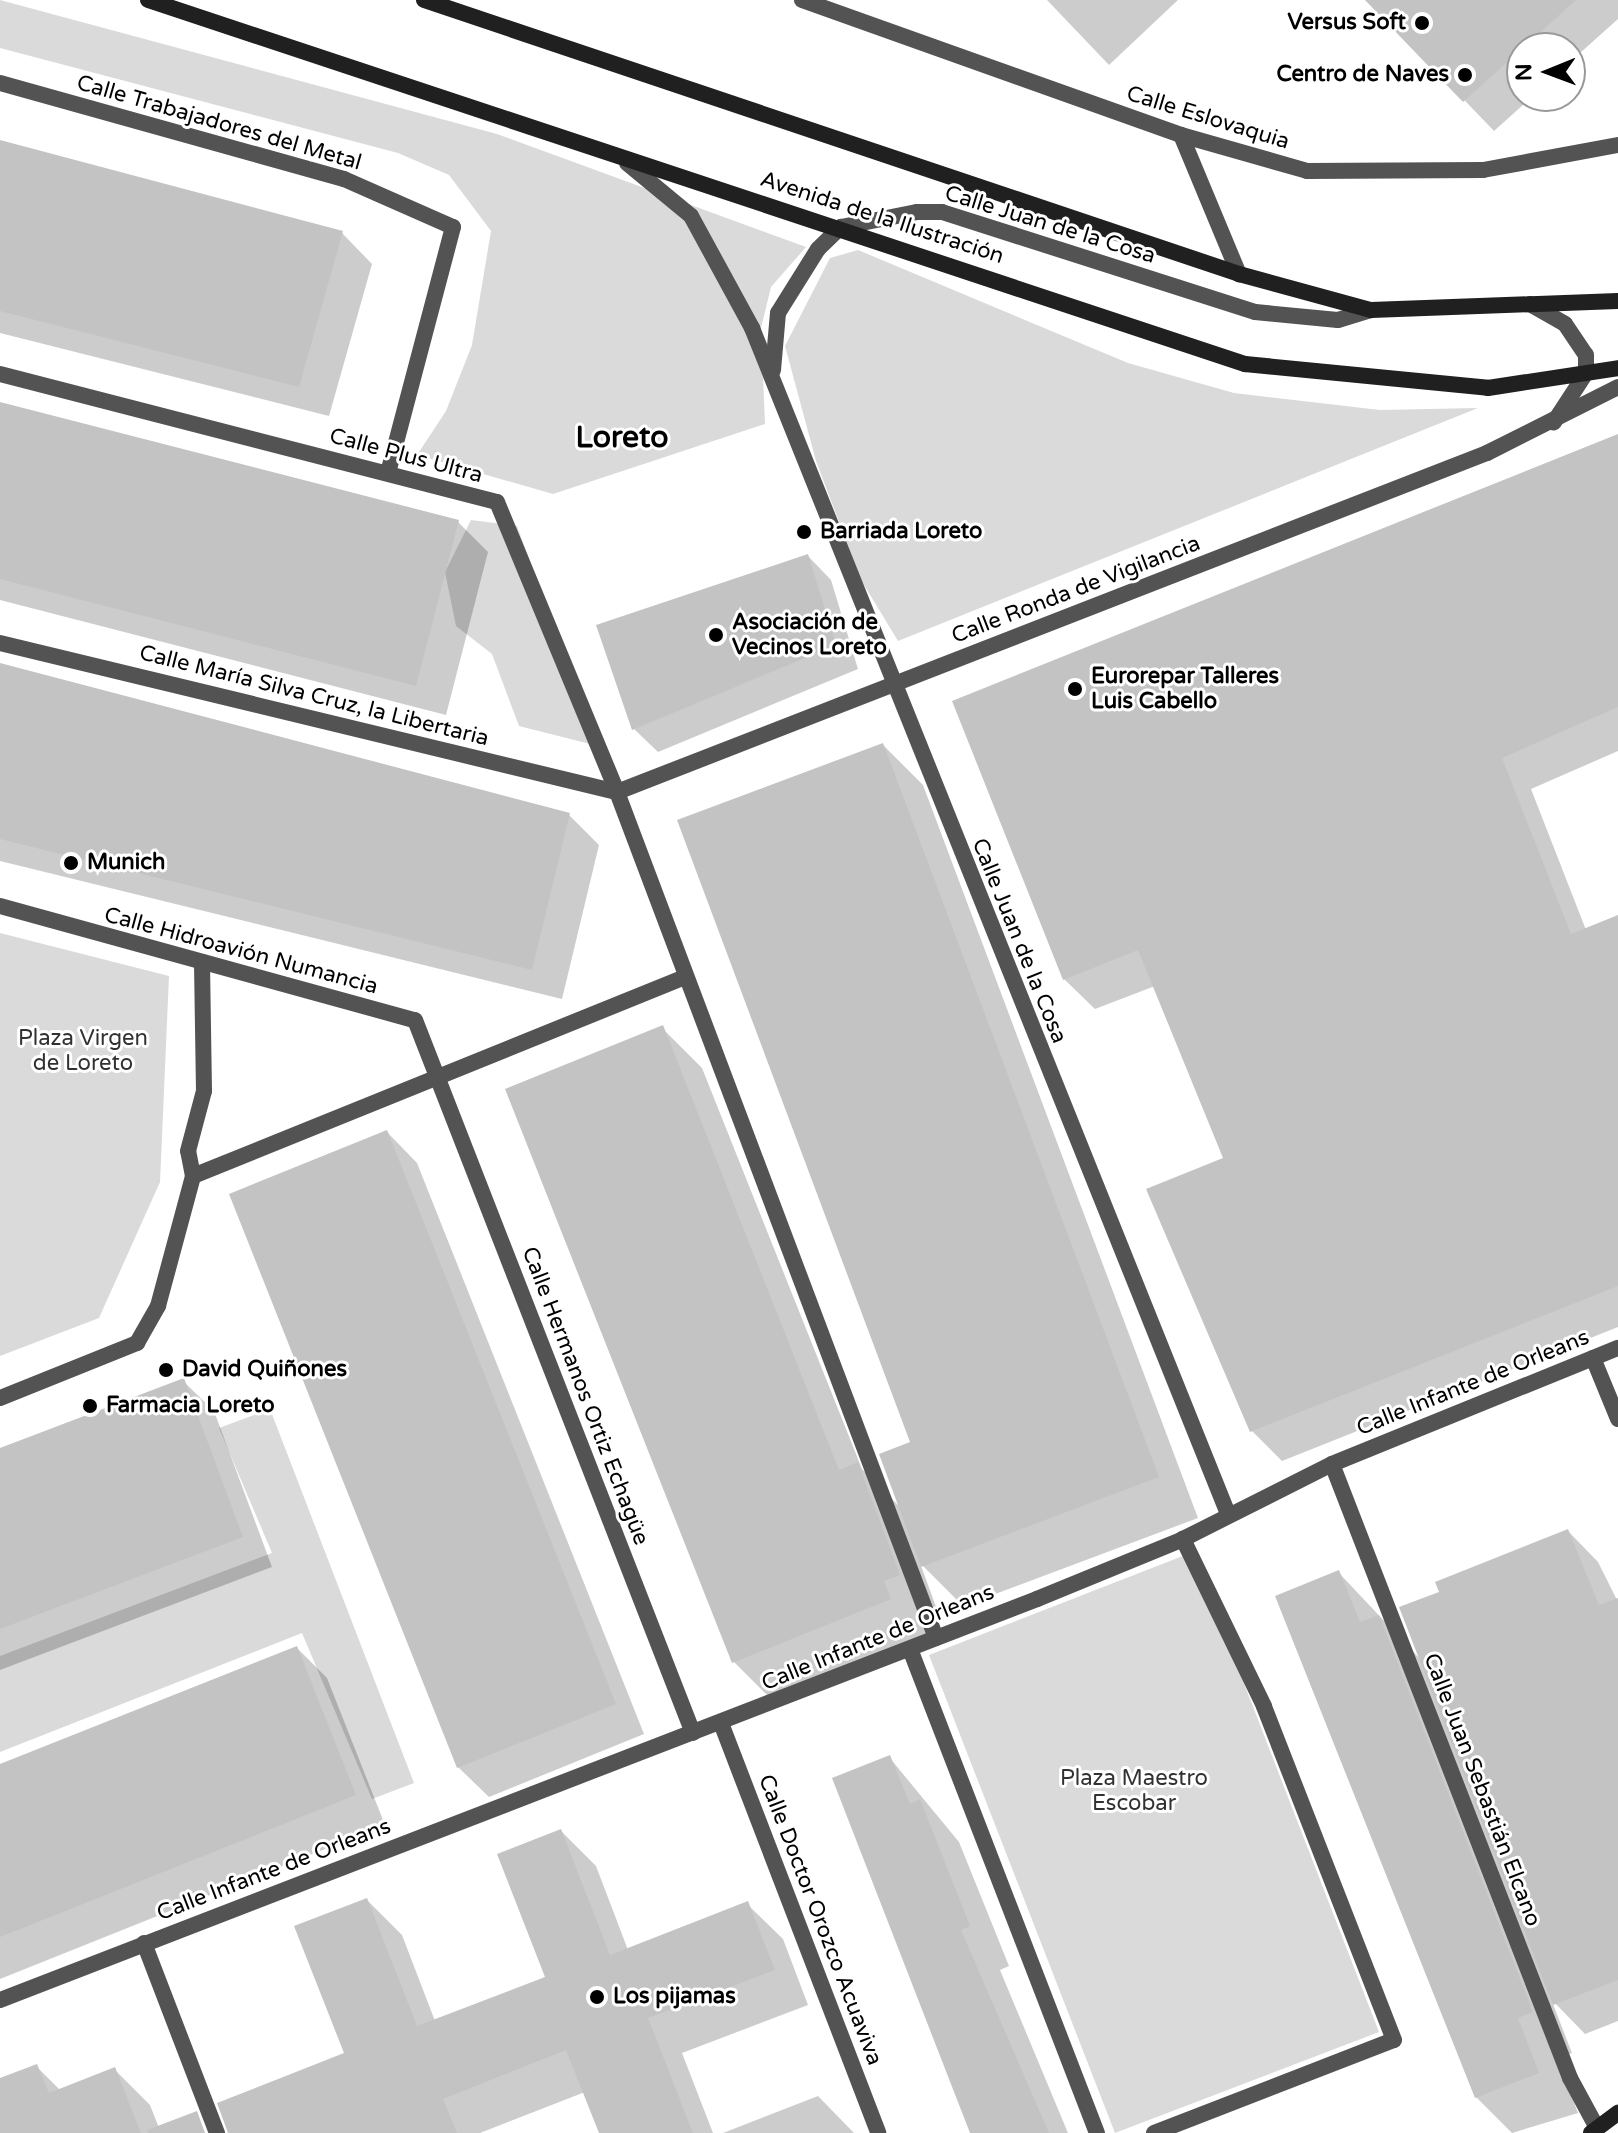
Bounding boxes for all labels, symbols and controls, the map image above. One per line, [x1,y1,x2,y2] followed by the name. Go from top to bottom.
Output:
[1287,10,1406,36] place label: Versus Soft
[1413,14,1431,32] marker: Versus Soft
[1506,32,1586,112] north arrow
[1276,62,1449,88] place label: Centro de Naves
[1511,63,1537,81] text: N
[1456,66,1474,84] marker: Centro de Naves
[74,70,364,176] street label: Calle Trabajadores del Metal
[1123,81,1293,155] street label: Calle Eslovaquia
[757,166,1007,270] street label: Avenida de la Ilustración
[942,180,1158,270] street label: Calle Juan de la Cosa
[575,420,669,456] district label: Loreto
[326,423,486,489] street label: Calle Plus Ultra
[820,519,982,545] place label: Barriada Loreto
[795,523,813,541] marker: Barriada Loreto
[948,530,1204,650] street label: Calle Ronda de Vigilancia
[732,609,887,660] place label: Asociación de Vecinos Loreto
[707,626,725,644] marker: Asociación de Vecinos Loreto
[137,640,491,752] street label: Calle María Silva Cruz, la Libertaria
[1091,663,1279,714] place label: Eurorepar Talleres Luis Cabello
[1066,680,1084,698] marker: Eurorepar Talleres Luis Cabello
[966,835,1072,1047] street label: Calle Juan de la Cosa
[87,850,165,876] place label: Munich
[62,854,80,872] marker: Munich
[101,902,381,1000] street label: Calle Hidroavión Numancia
[18,1025,148,1076] park label: Plaza Virgen de Loreto
[516,1243,654,1549] street label: Calle Hermanos Ortiz Echagüe
[1353,1324,1593,1442] street label: Calle Infante de Orleans
[182,1357,347,1383] place label: David Quiñones
[157,1361,175,1379] marker: David Quiñones
[106,1393,275,1419] place label: Farmacia Loreto
[81,1397,99,1415] marker: Farmacia Loreto
[758,1579,998,1697] street label: Calle Infante de Orleans
[1418,1650,1546,1930] street label: Calle Juan Sebastián Elcano
[1060,1765,1208,1816] park label: Plaza Maestro Escobar
[752,1771,888,2069] street label: Calle Doctor Orozco Acuaviva
[153,1813,395,1927] street label: Calle Infante de Orleans
[613,1984,736,2010] place label: Los pijamas
[588,1988,606,2006] marker: Los pijamas

